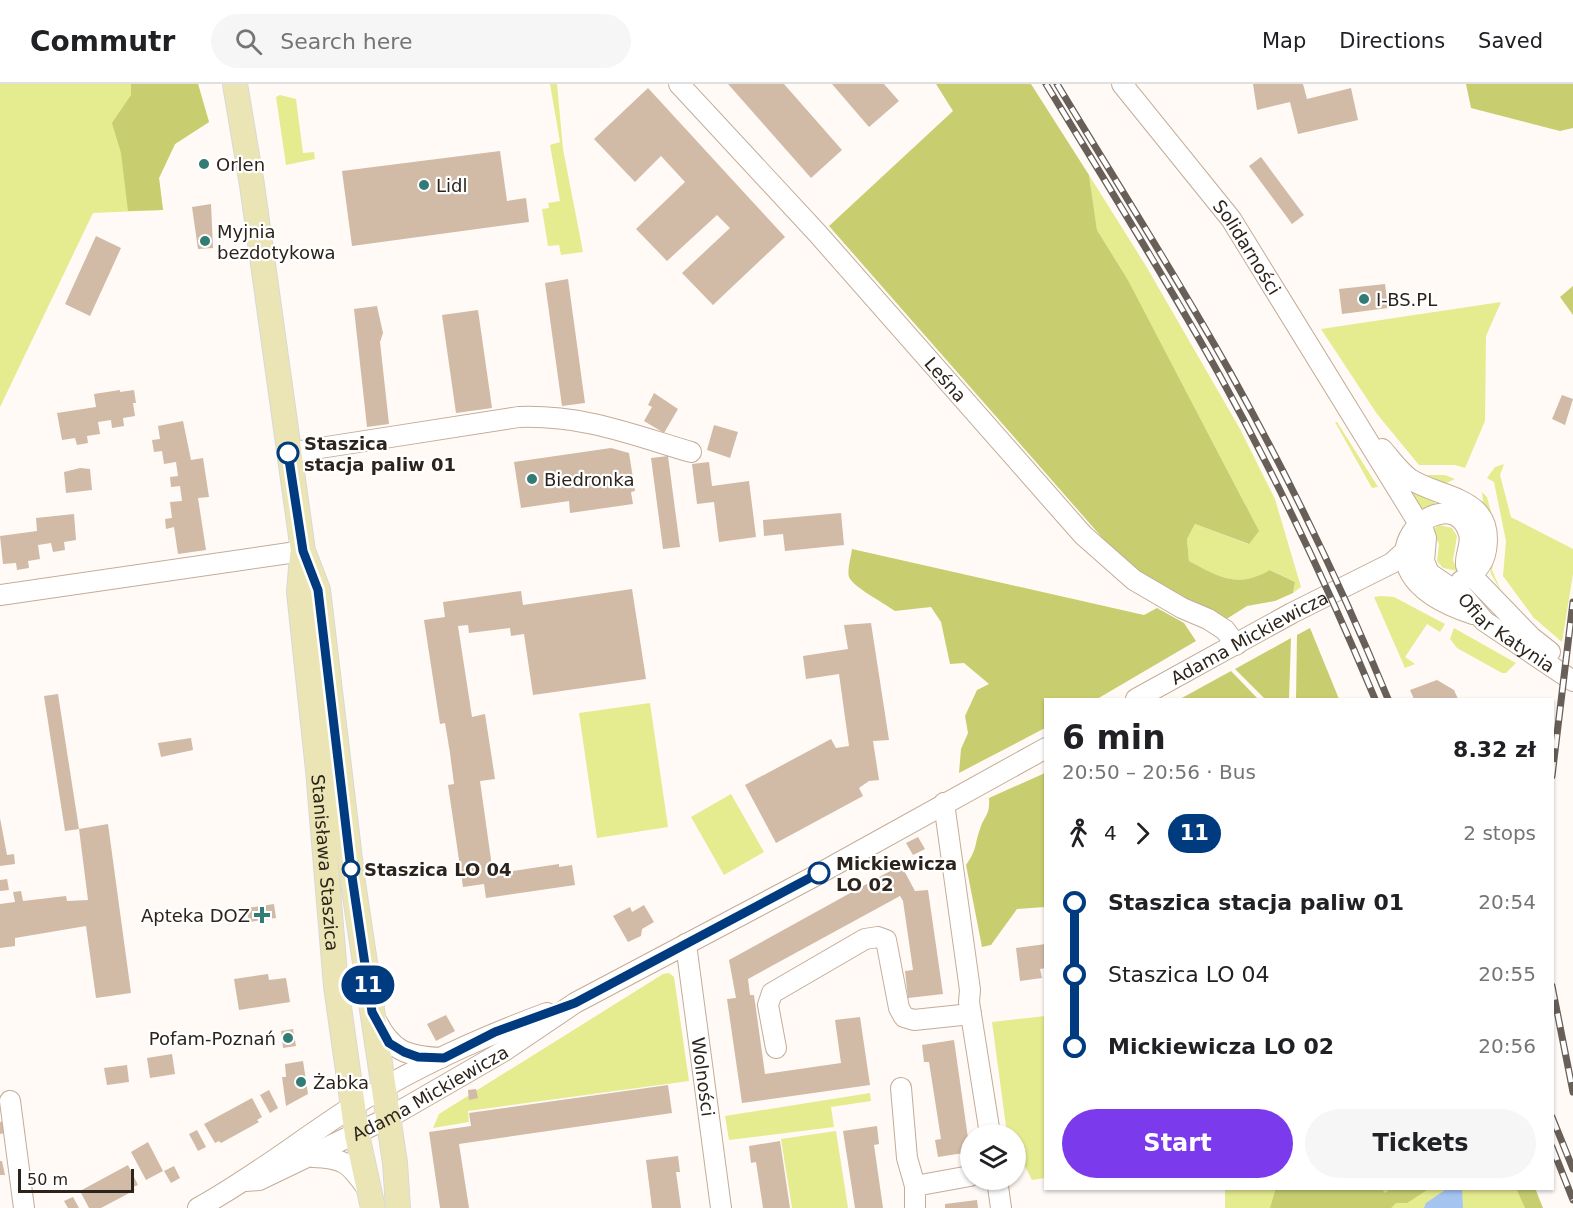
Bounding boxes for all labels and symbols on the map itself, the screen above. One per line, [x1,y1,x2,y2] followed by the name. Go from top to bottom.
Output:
[216,154,265,175] place label: Orlen
[197,157,211,171] marker: Orlen
[436,175,467,196] place label: Lidl
[417,178,431,192] marker: Lidl
[1209,195,1286,298] street label: Solidarności
[217,221,336,263] place label: Myjnia bezdotykowa
[198,234,212,248] marker: Myjnia bezdotykowa
[1376,289,1437,310] place label: I-BS.PL
[1357,292,1371,306] marker: I-BS.PL
[921,353,971,406] street label: Leśna
[304,433,456,475] place label: Staszica stacja paliw 01
[277,442,299,464] marker: Staszica stacja paliw 01
[544,469,634,490] place label: Biedronka
[525,472,539,486] marker: Biedronka
[1167,586,1331,688] street label: Adama Mickiewicza
[1454,588,1559,676] street label: Ofiar Katynia
[308,773,344,952] street label: Stanisława Staszica
[836,853,957,895] place label: Mickiewicza LO 02
[364,859,512,880] place label: Staszica LO 04
[342,860,360,878] marker: Staszica LO 04
[808,862,830,884] marker: Mickiewicza LO 02
[141,905,250,926] place label: Apteka DOZ
[255,908,269,922] marker: Apteka DOZ
[341,966,395,1004] line badge: 11
[149,1028,276,1049] place label: Pofam-Poznań
[281,1031,295,1045] marker: Pofam-Poznań
[688,1036,719,1118] street label: Wolności
[348,1040,512,1144] street label: Adama Mickiewicza
[313,1072,369,1093] place label: Żabka
[294,1075,308,1089] marker: Żabka
[18,1166,134,1194] scale bar

